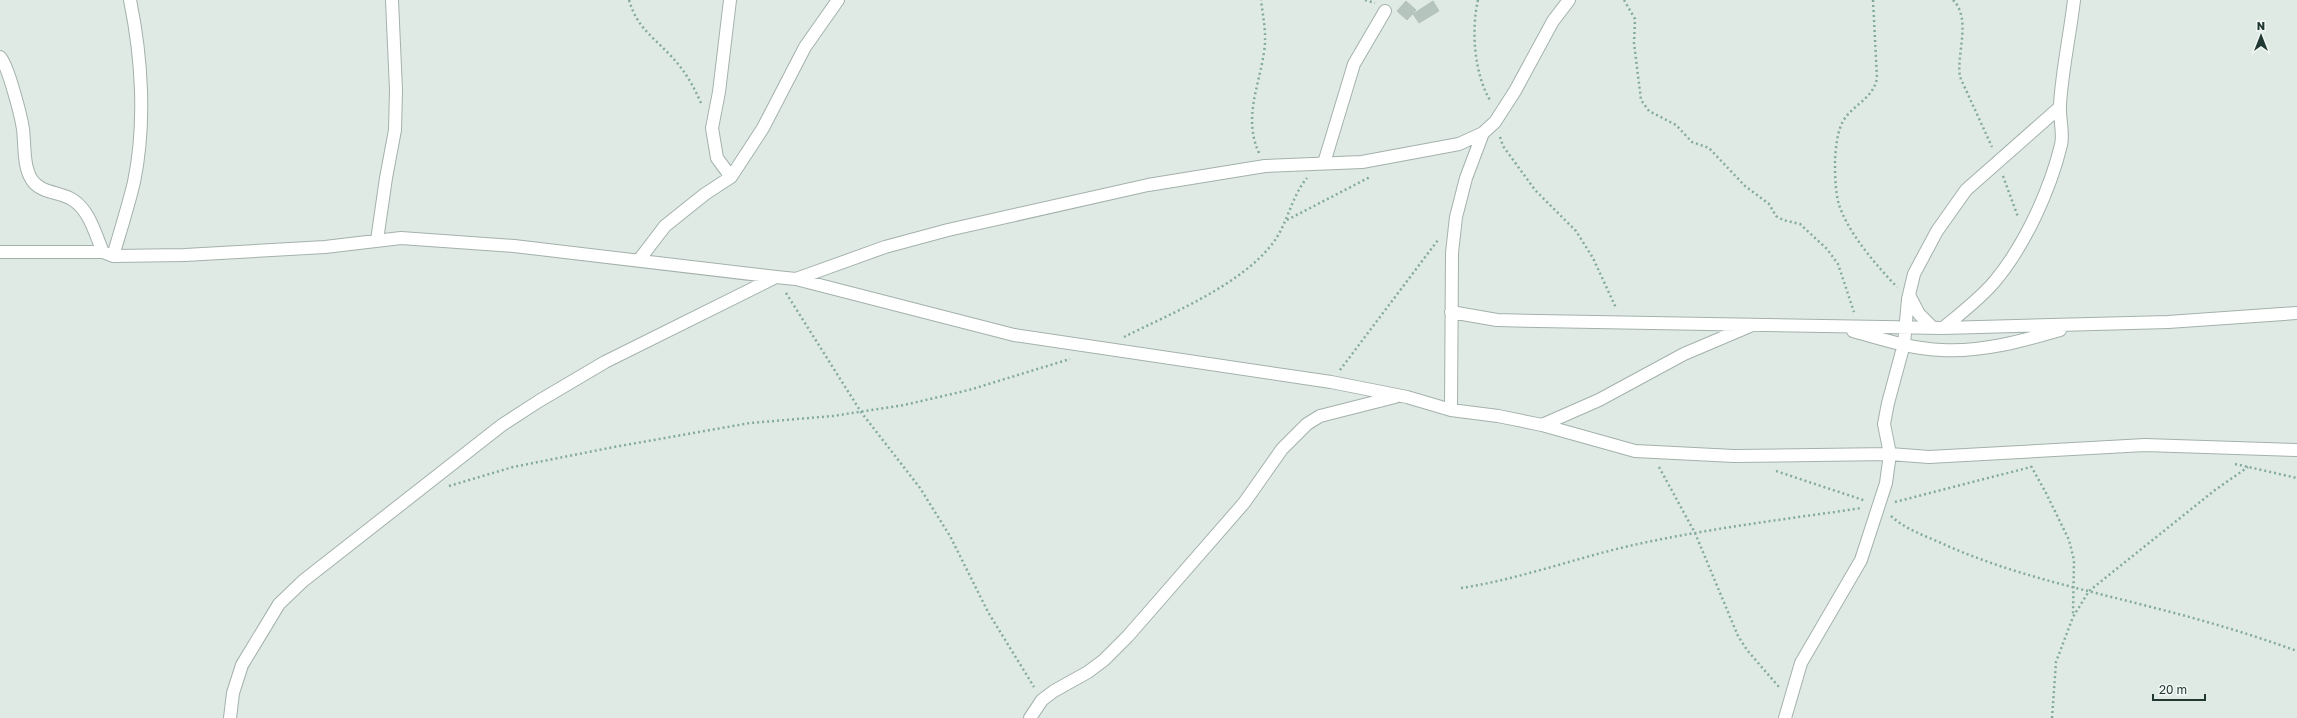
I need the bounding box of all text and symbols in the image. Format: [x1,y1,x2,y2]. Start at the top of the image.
north arrow [2241,16,2281,56]
text: N [2257,19,2265,32]
scale bar [2153,676,2205,702]
text: 20 m [2159,682,2187,697]

